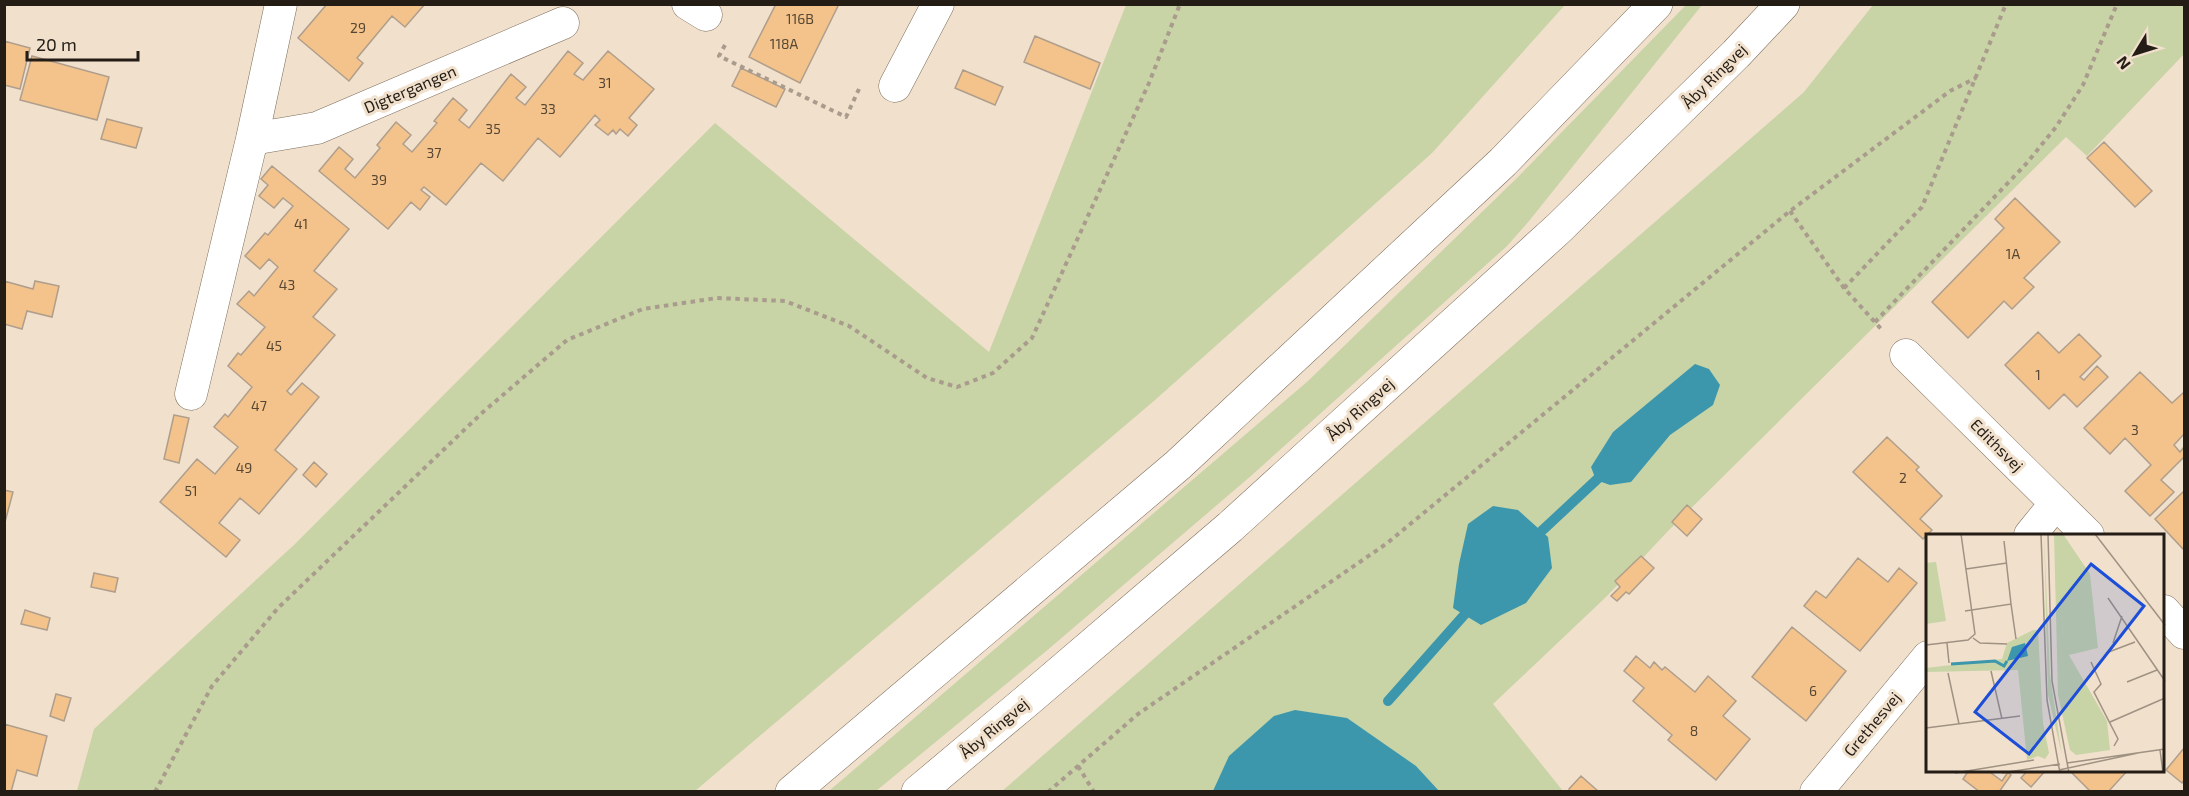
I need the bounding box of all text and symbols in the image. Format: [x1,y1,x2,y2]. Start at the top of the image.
house number: 116B [786,10,814,27]
house number: 29 [350,19,366,36]
scale bar [27,24,138,62]
north arrow [2105,24,2165,84]
text: 20 m [36,33,77,55]
house number: 118A [770,35,798,52]
street label: Åby Ringvej [1677,39,1751,113]
text: N [2112,53,2134,74]
street label: Digtergangen [361,61,459,116]
house number: 31 [598,74,612,91]
house number: 33 [540,100,556,117]
house number: 35 [485,120,501,137]
house number: 37 [427,144,441,161]
house number: 39 [371,171,387,188]
house number: 41 [294,215,308,232]
house number: 1A [2006,245,2020,262]
house number: 43 [279,276,295,293]
house number: 45 [266,337,282,354]
house number: 1 [2035,366,2041,383]
street label: Åby Ringvej [1322,374,1398,444]
house number: 47 [251,397,267,414]
street label: Edithsvej [1966,414,2028,476]
house number: 3 [2131,421,2139,438]
house number: 49 [236,459,252,476]
house number: 2 [1899,469,1907,486]
house number: 51 [184,482,198,499]
inset map [1926,534,2165,772]
house number: 6 [1809,682,1817,699]
street label: Grethesvej [1839,688,1905,760]
street label: Åby Ringvej [955,693,1033,763]
house number: 8 [1690,722,1698,739]

